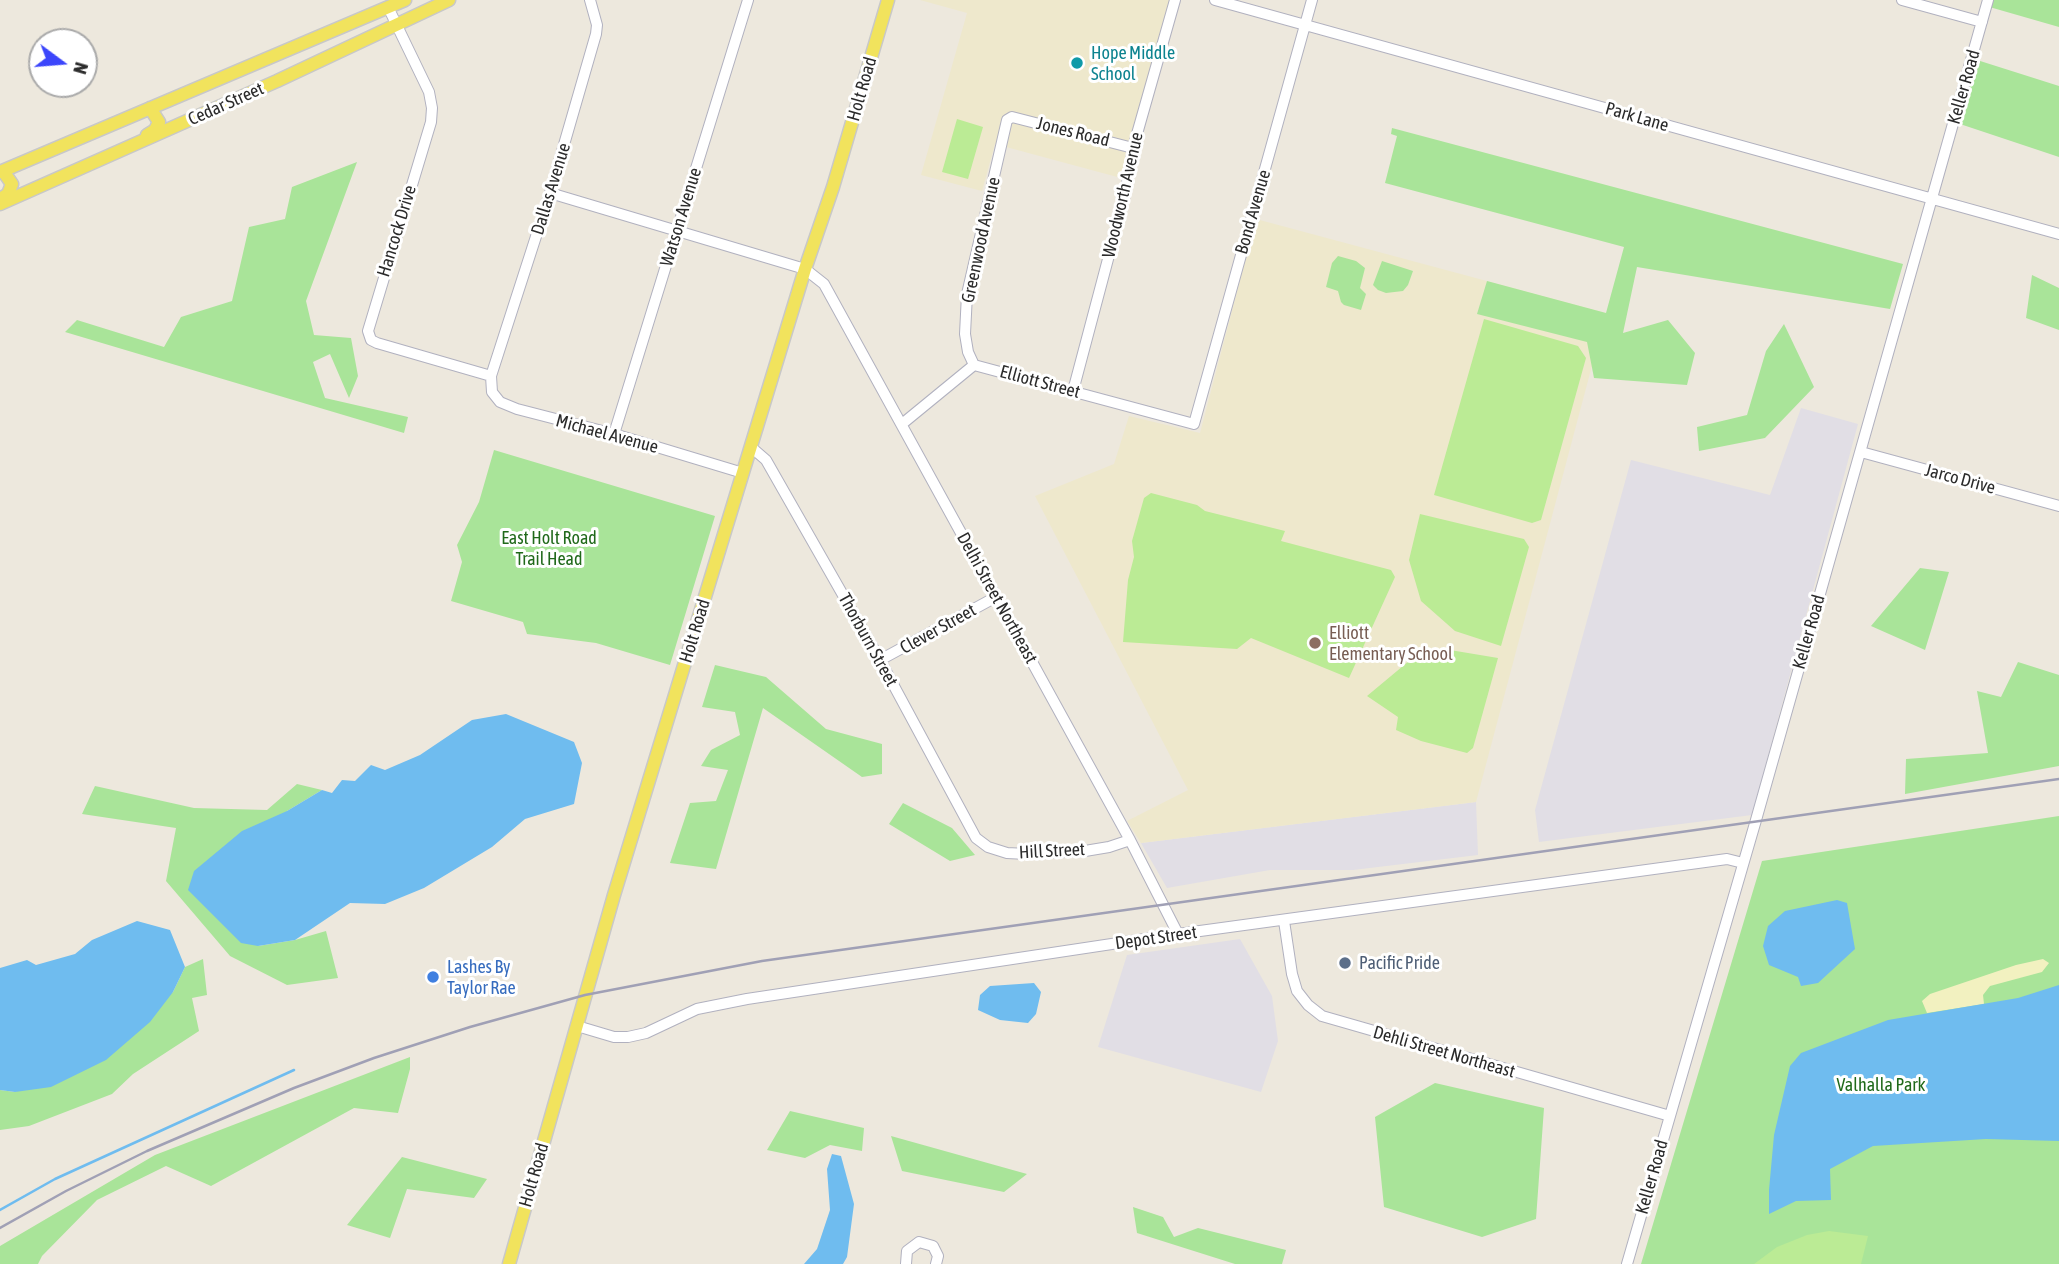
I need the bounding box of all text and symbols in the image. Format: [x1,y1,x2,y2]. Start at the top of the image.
north arrow [28,28,98,98]
place label: Hope Middle School [1091,42,1175,84]
street label: Keller Road [1943,47,1985,127]
street label: Holt Road [843,54,881,124]
marker: Hope Middle School [1069,55,1085,71]
text: N [69,60,93,77]
street label: Cedar Street [185,78,267,130]
street label: Park Lane [1603,98,1671,136]
street label: Jones Road [1034,113,1112,151]
street label: Woodworth Avenue [1098,130,1148,260]
street label: Dallas Avenue [527,140,575,238]
street label: Watson Avenue [656,165,706,269]
street label: Bond Avenue [1231,167,1275,257]
street label: Greenwood Avenue [957,175,1005,305]
street label: Hancock Drive [373,183,421,279]
street label: Elliott Street [998,361,1082,403]
street label: Michael Avenue [553,410,661,458]
street label: Jarco Drive [1922,459,1998,499]
park label: East Holt Road Trail Head [501,527,597,570]
street label: Delhi Street Northeast [952,529,1042,667]
street label: Thorburn Street [834,590,902,690]
street label: Keller Road [1788,592,1830,672]
street label: Holt Road [675,596,715,666]
street label: Clever Street [896,599,980,659]
place label: Elliott Elementary School [1329,622,1453,664]
marker: Elliott Elementary School [1307,635,1323,651]
street label: Hill Street [1018,838,1086,864]
street label: Depot Street [1114,922,1198,954]
place label: Pacific Pride [1359,952,1440,974]
marker: Pacific Pride [1337,955,1353,971]
place label: Lashes By Taylor Rae [447,956,516,998]
marker: Lashes By Taylor Rae [425,969,441,985]
street label: Dehli Street Northeast [1371,1021,1517,1083]
park label: Valhalla Park [1837,1074,1925,1096]
street label: Keller Road [1631,1137,1673,1217]
street label: Holt Road [515,1140,553,1210]

